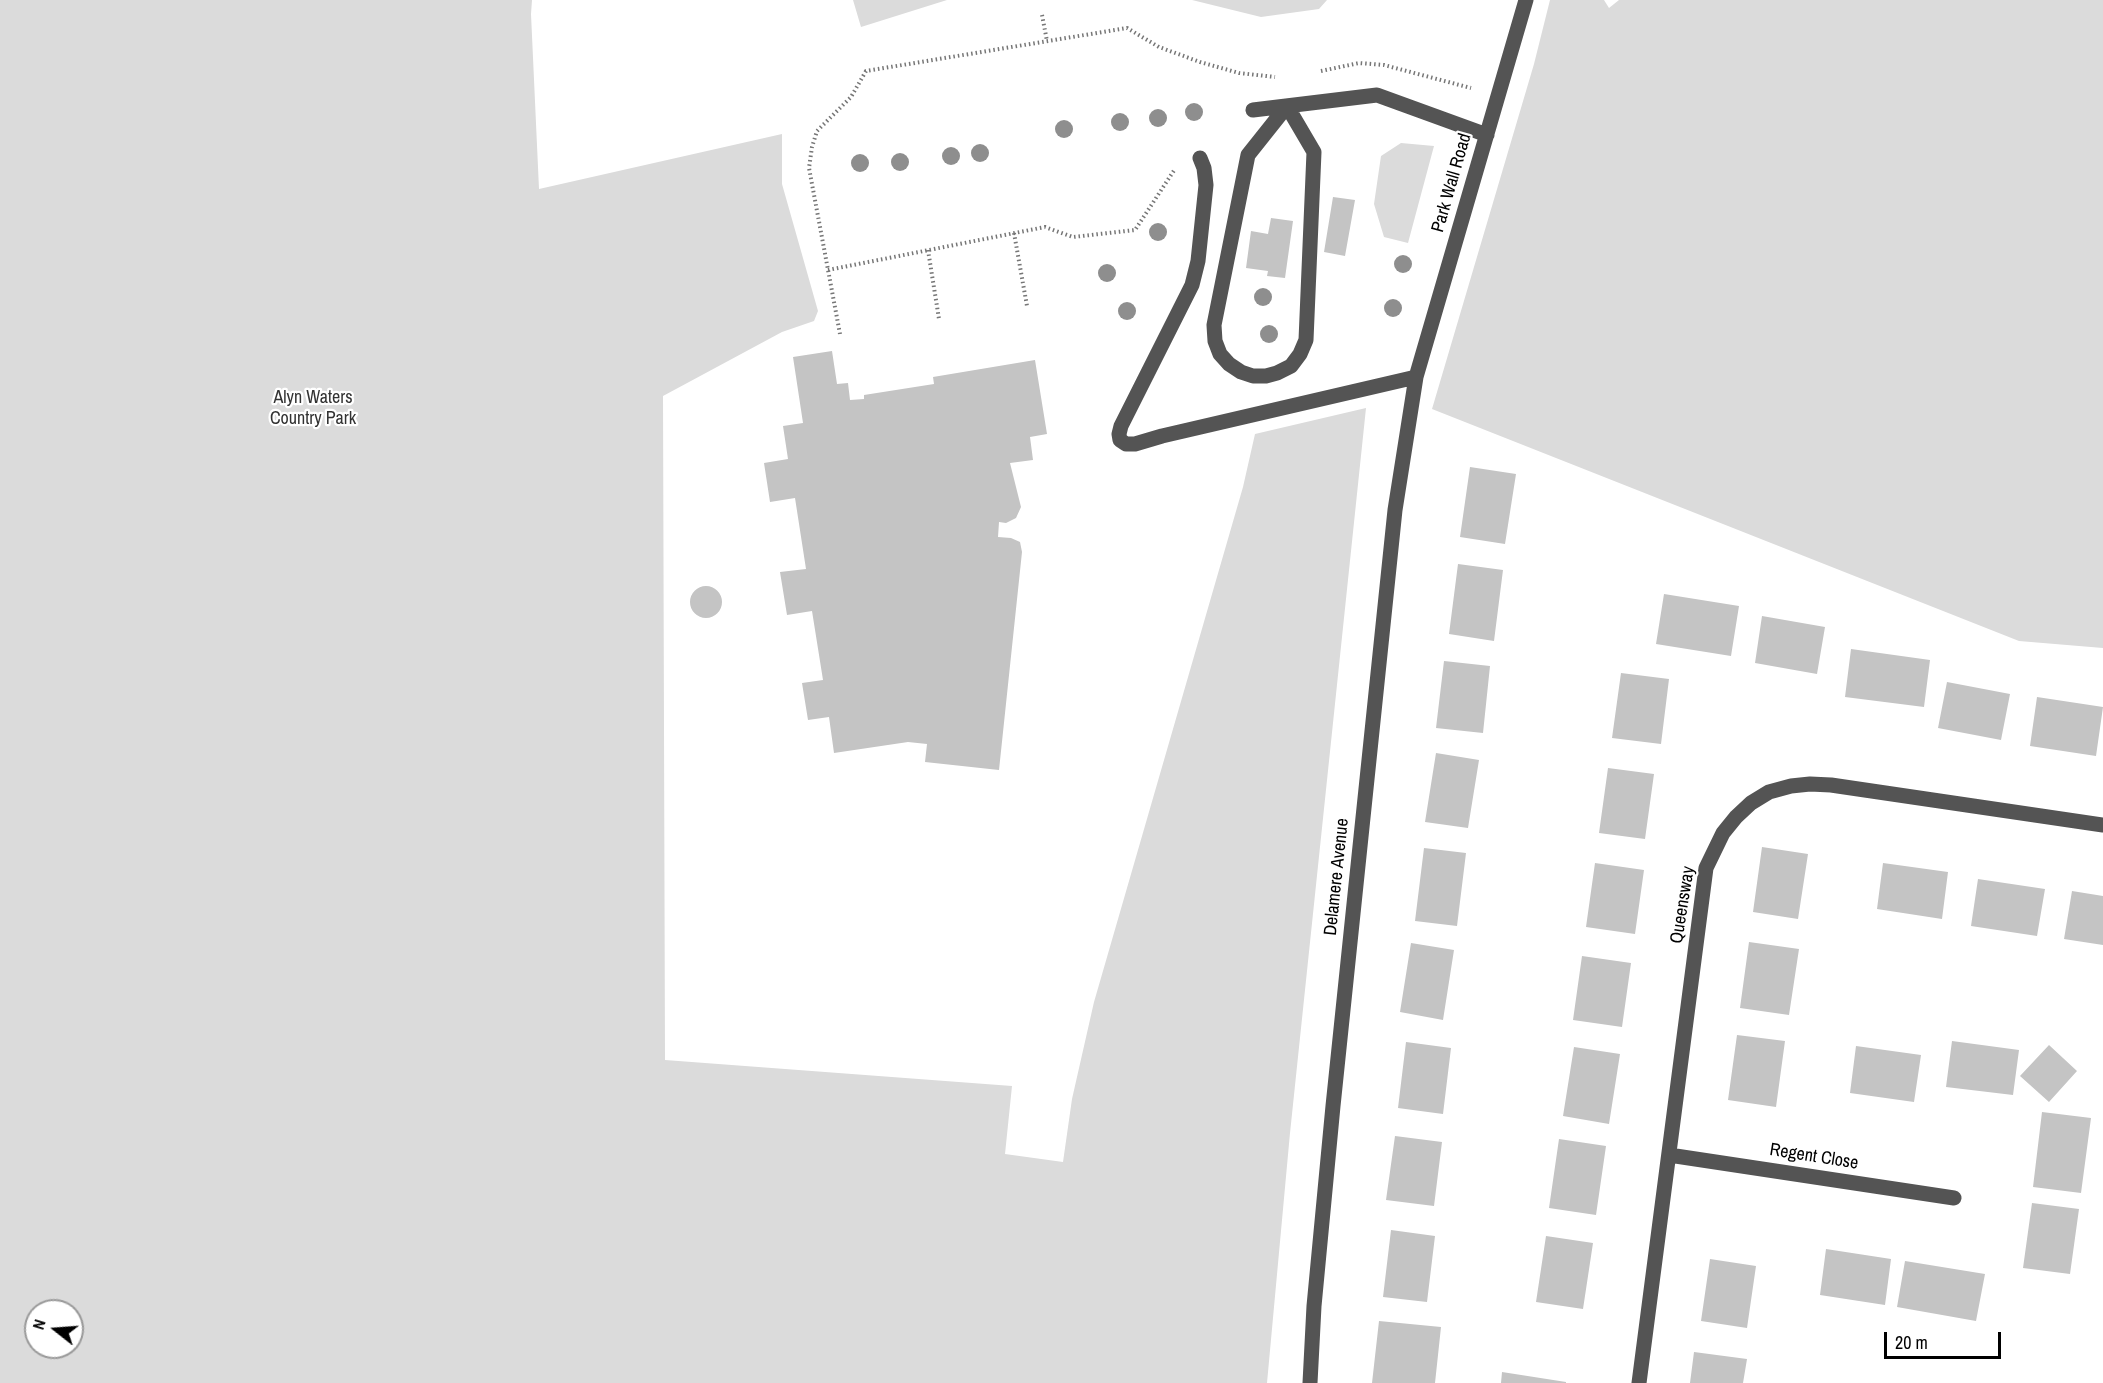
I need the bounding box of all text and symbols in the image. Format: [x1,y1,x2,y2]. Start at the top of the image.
street label: Park Wall Road [1428,131,1476,235]
park label: Alyn Waters Country Park [270,387,356,430]
street label: Delamere Avenue [1320,817,1354,937]
street label: Queensway [1666,865,1700,945]
street label: Regent Close [1768,1139,1860,1175]
north arrow [24,1299,84,1359]
text: N [27,1317,51,1332]
scale bar [1887,1320,2004,1358]
text: 20 m [1895,1330,1928,1355]

